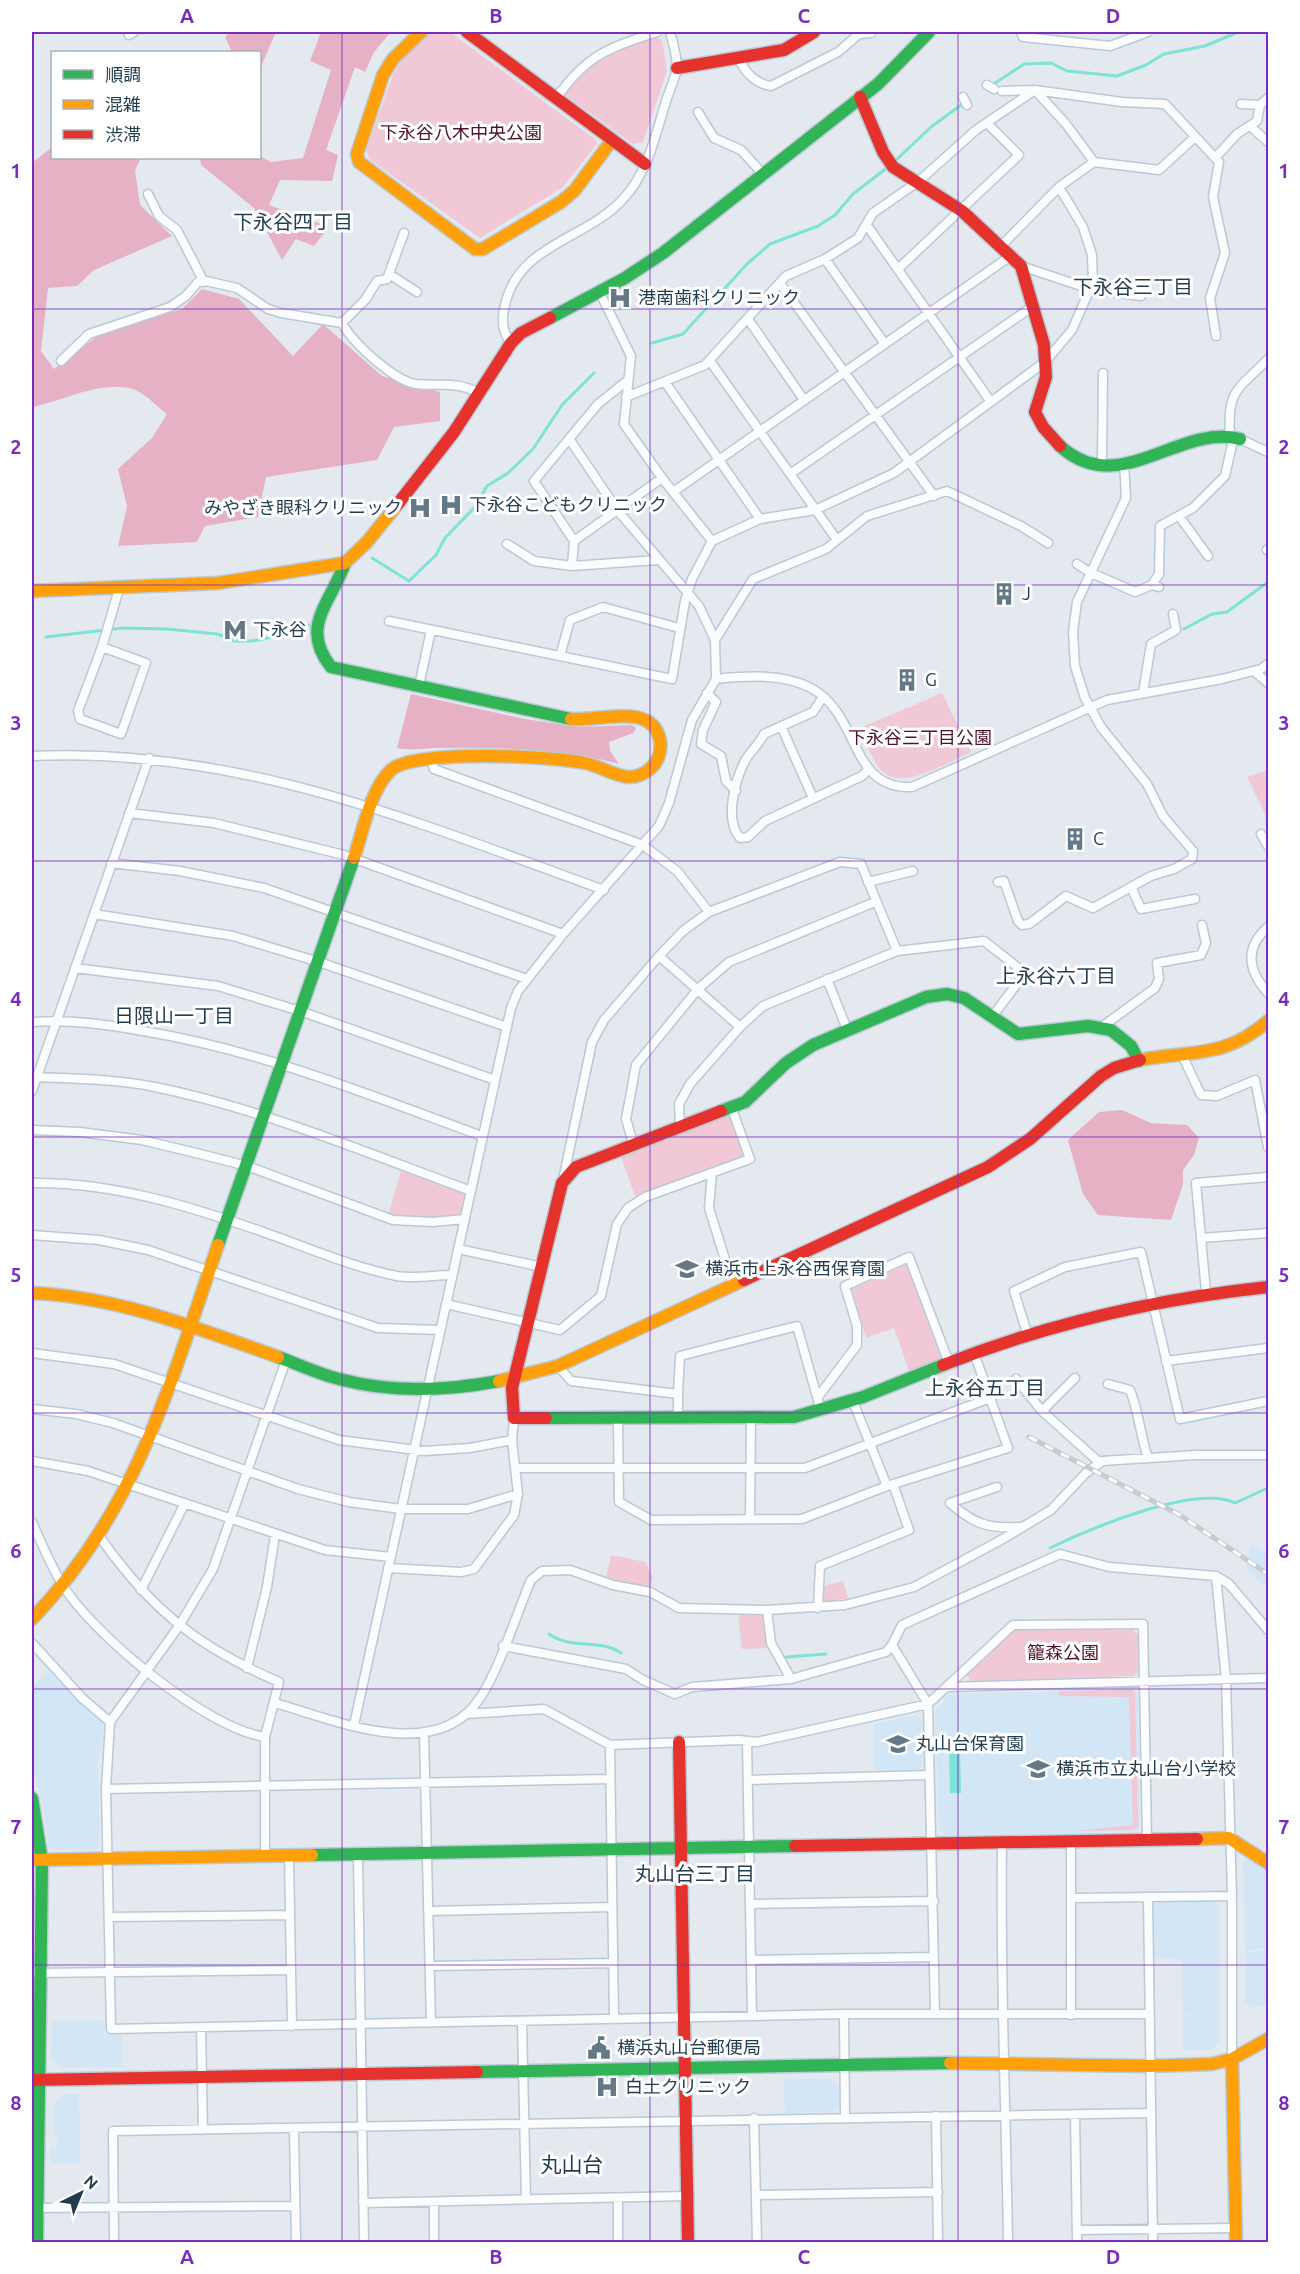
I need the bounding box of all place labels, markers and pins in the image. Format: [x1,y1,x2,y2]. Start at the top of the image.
hospital icon: 港南歯科クリニック [607,285,633,311]
place label: 港南歯科クリニック [638,287,800,307]
hospital icon: 下永谷こどもクリニック [438,492,464,518]
place label: 下永谷こどもクリニック [469,494,667,514]
hospital icon: みやざき眼科クリニック [407,495,433,521]
place label: みやざき眼科クリニック [204,497,402,517]
building icon: J [991,581,1017,607]
place label: J [1022,583,1031,603]
metro station icon: 下永谷 [222,617,248,643]
place label: 下永谷 [253,619,307,639]
building icon: G [894,667,920,693]
place label: G [925,669,937,689]
building icon: C [1062,826,1088,852]
place label: C [1093,828,1104,848]
school or university icon: 横浜市上永谷西保育園 [674,1256,700,1282]
place label: 横浜市上永谷西保育園 [705,1258,885,1278]
school or university icon: 丸山台保育園 [885,1731,911,1757]
place label: 丸山台保育園 [916,1733,1024,1753]
school or university icon: 横浜市立丸山台小学校 [1025,1756,1051,1782]
place label: 横浜市立丸山台小学校 [1056,1758,1236,1778]
public building icon: 横浜丸山台郵便局 [586,2035,612,2061]
place label: 横浜丸山台郵便局 [617,2037,761,2057]
hospital icon: 白土クリニック [594,2074,620,2100]
place label: 白土クリニック [625,2076,751,2096]

